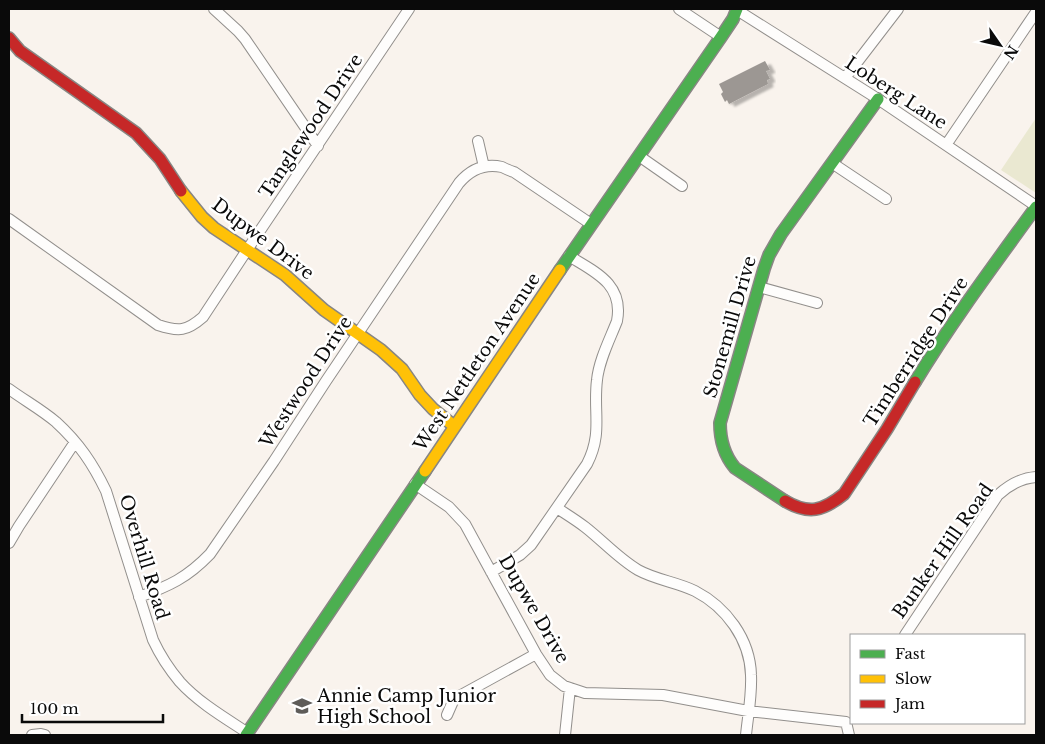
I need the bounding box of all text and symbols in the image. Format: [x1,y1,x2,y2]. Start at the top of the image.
north arrow [975,20,1025,70]
text: N [1000,42,1022,63]
street label: Tanglewood Drive [255,50,367,202]
street label: Loberg Lane [841,52,951,134]
street label: Dupwe Drive [208,194,318,284]
street label: Stonemill Drive [699,254,761,400]
street label: West Nettleton Avenue [409,269,545,456]
street label: Timberridge Drive [859,273,973,431]
street label: Westwood Drive [255,312,357,453]
street label: Bunker Hill Road [888,479,998,623]
street label: Overhill Road [115,492,173,622]
street label: Dupwe Drive [494,551,574,667]
legend [850,634,1025,724]
text: Fast [895,644,926,663]
text: Slow [895,669,932,688]
place label: Annie Camp Junior High School [316,685,497,728]
scale bar [22,692,164,724]
text: Jam [893,694,925,713]
school or university icon: Annie Camp Junior High School [291,695,313,717]
text: 100 m [30,699,79,718]

